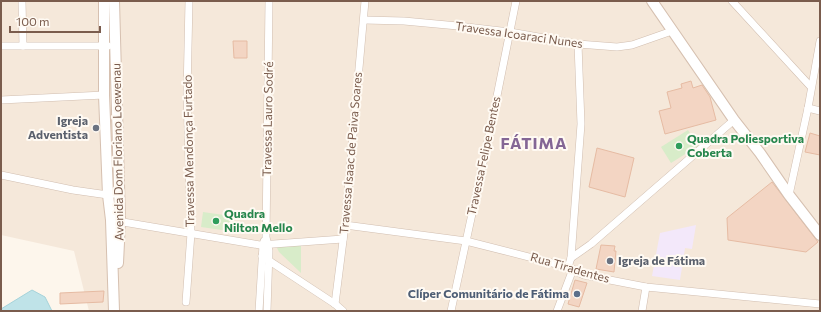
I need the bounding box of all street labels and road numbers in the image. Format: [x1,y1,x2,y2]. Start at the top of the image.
street label: Travessa Icoaraci Nunes [454,18,584,50]
street label: Travessa Lauro Sodré [259,61,275,177]
street label: Avenida Dom Floriano Loewenau [108,63,126,241]
street label: Travessa Isaac de Paiva Soares [336,71,364,235]
street label: Travessa Mendonça Furtado [180,74,196,228]
street label: Travessa Felipe Bentes [464,95,503,217]
street label: Rua Tiradentes [529,249,611,285]

